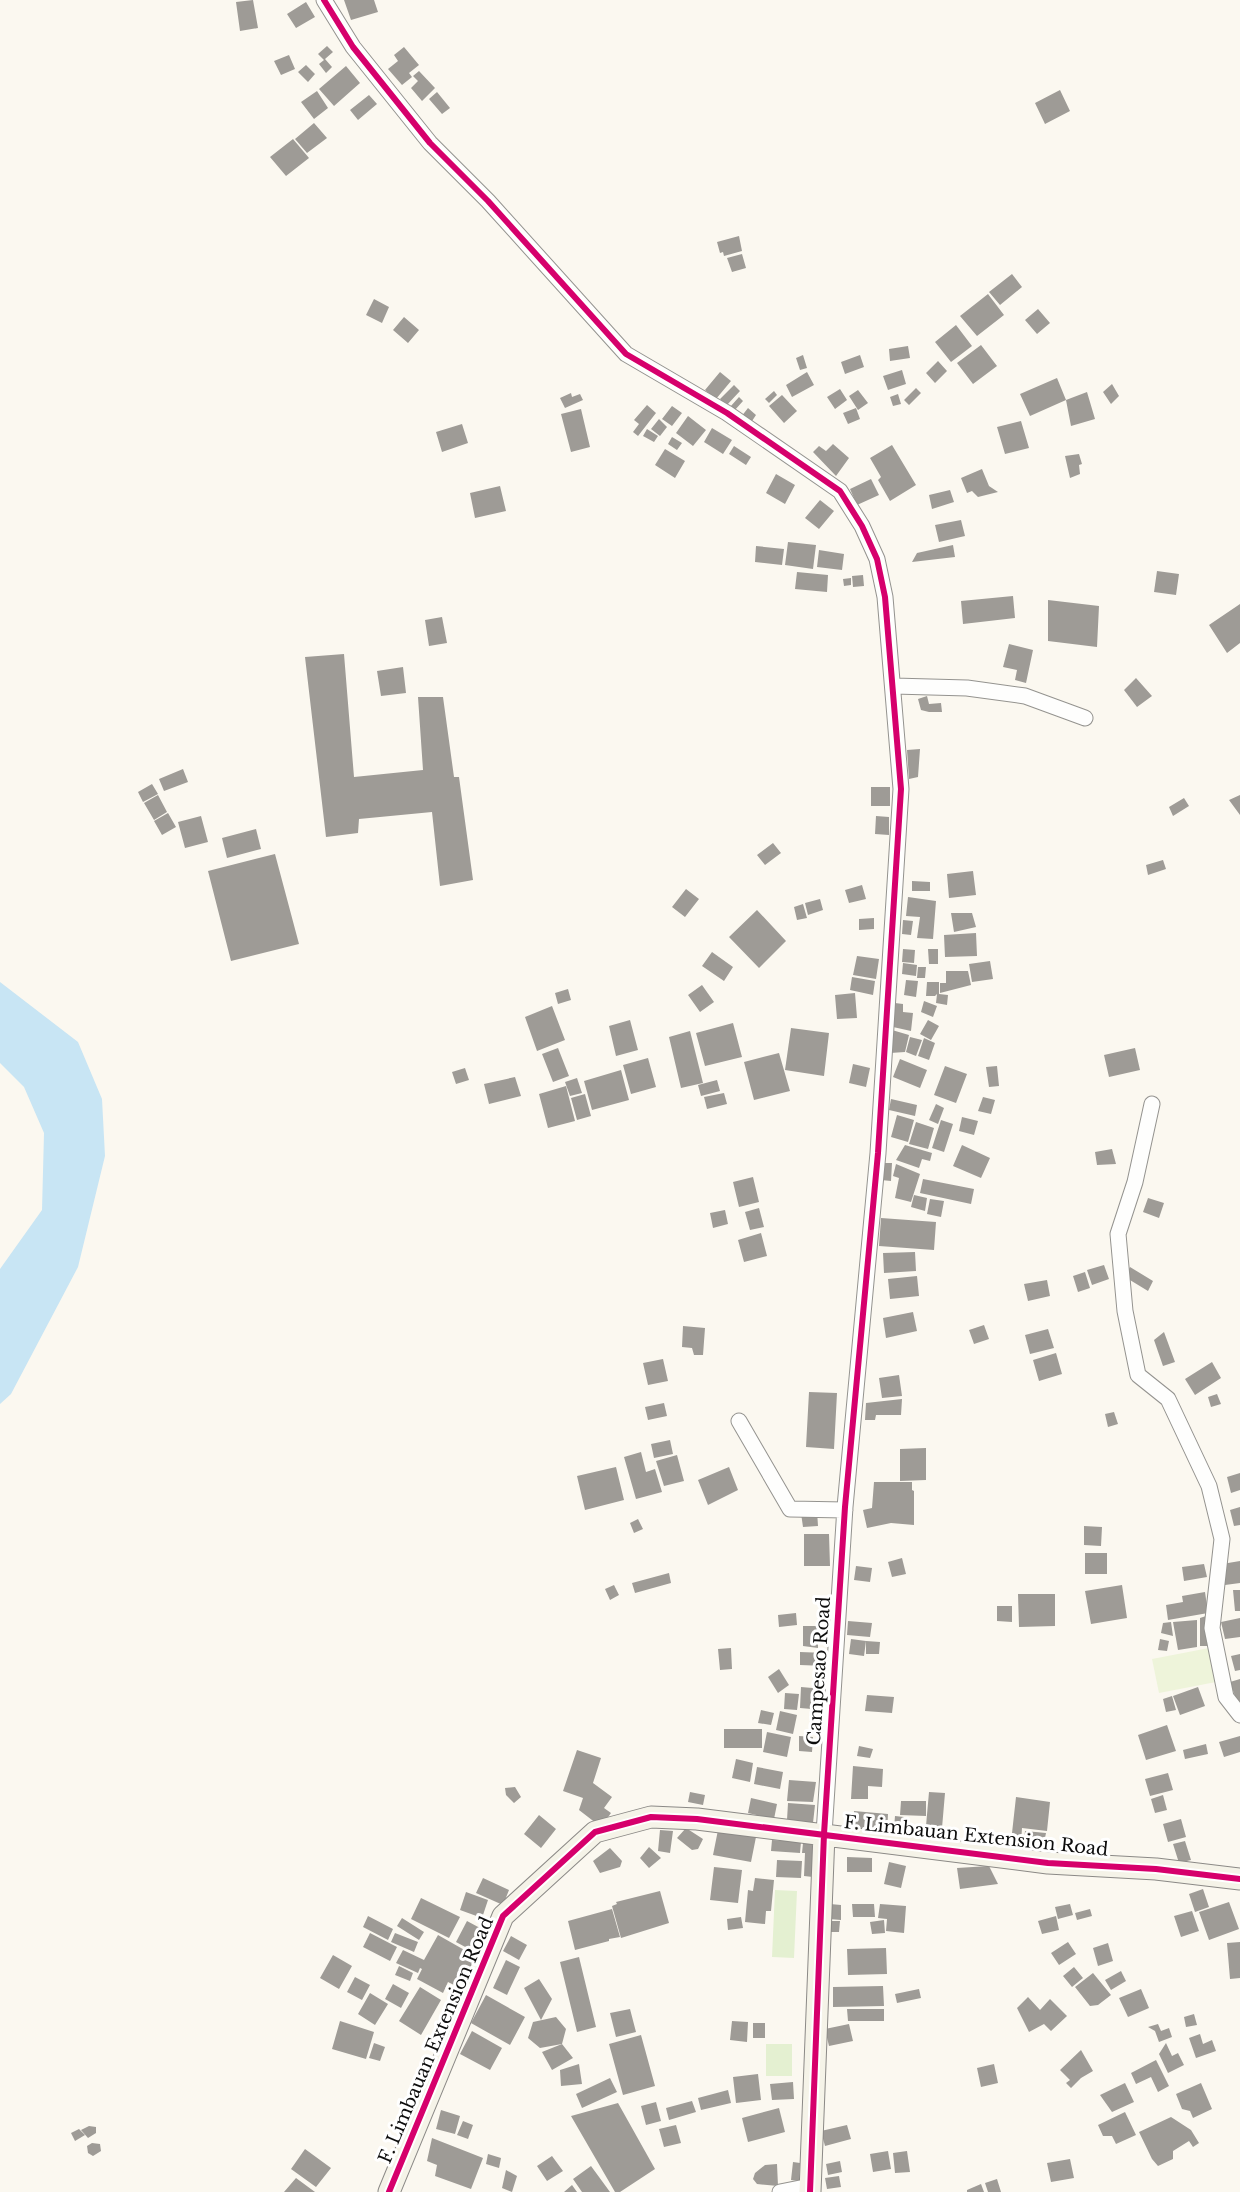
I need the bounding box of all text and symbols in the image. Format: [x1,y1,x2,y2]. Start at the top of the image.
street label: Campesao Road [803,1596,835,1746]
street label: F. Limbauan Extension Road [843,1811,1109,1861]
street label: F. Limbauan Extension Road [374,1913,498,2167]

